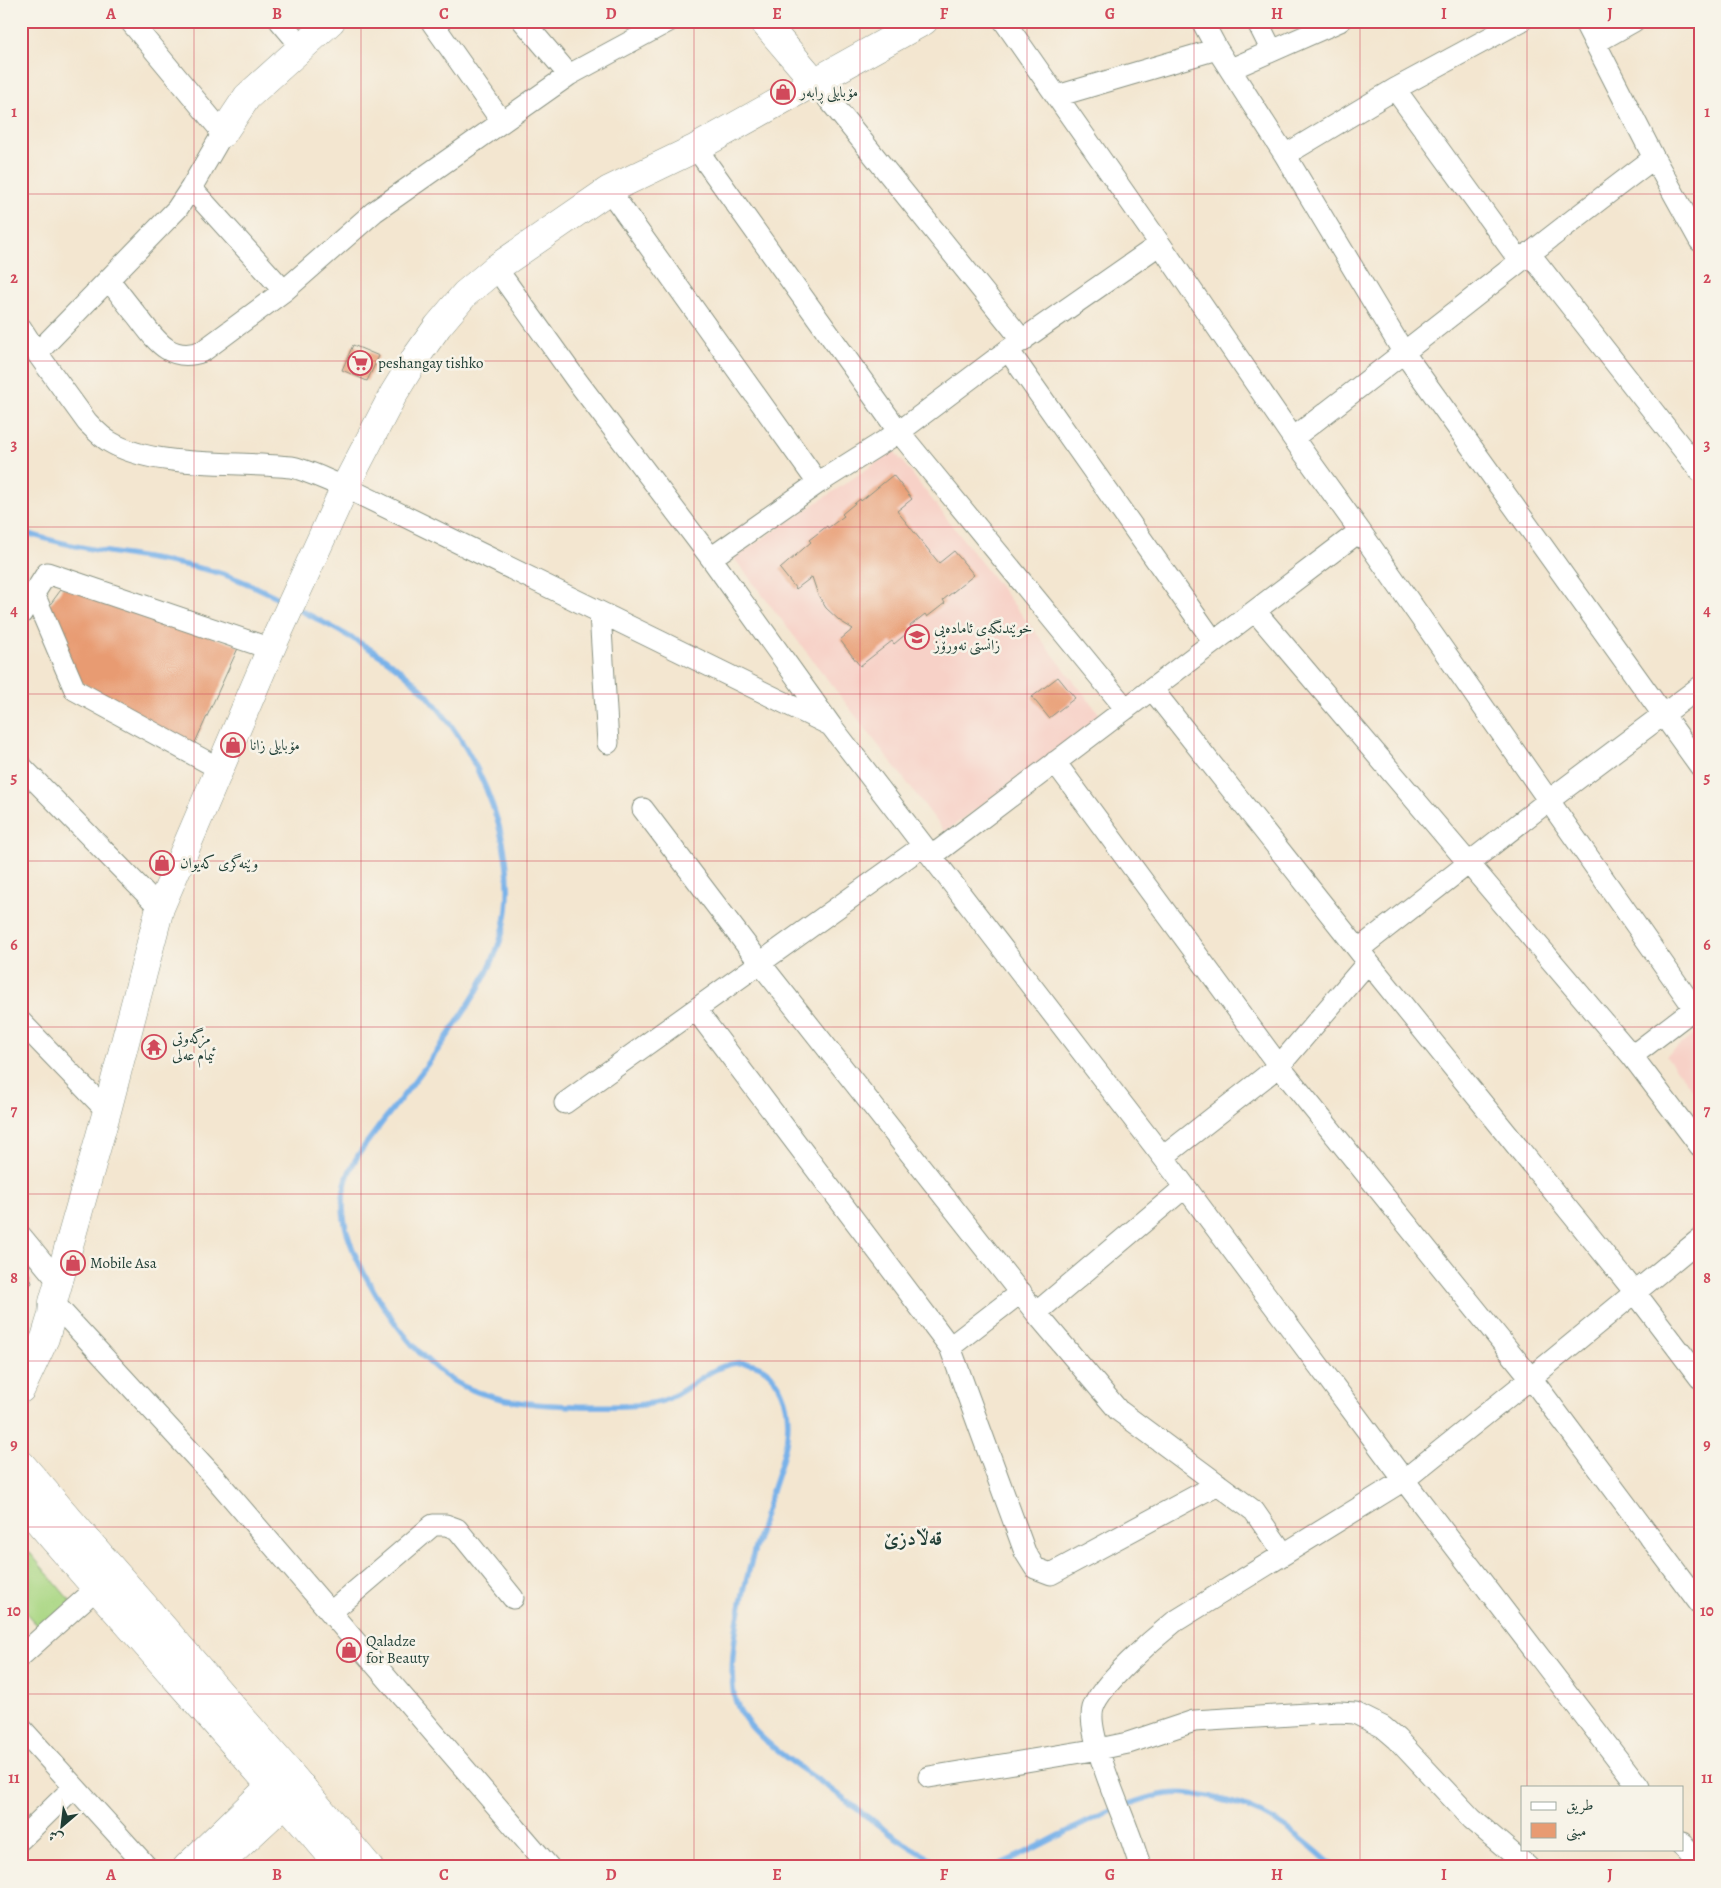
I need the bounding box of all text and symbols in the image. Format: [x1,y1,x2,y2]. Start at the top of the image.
text: A [105,3,117,25]
text: B [272,3,282,25]
text: C [439,3,449,25]
text: D [605,3,617,25]
text: E [772,3,782,25]
text: F [940,3,949,25]
text: G [1105,3,1115,25]
text: H [1271,3,1283,25]
text: I [1441,3,1447,25]
text: J [1607,3,1613,25]
shop icon: مۆبایلی ڕابەر [770,79,796,105]
place label: مۆبایلی ڕابەر [798,82,858,104]
text: 1 [11,101,17,123]
text: 1 [1704,101,1710,123]
text: 2 [10,267,18,289]
text: 2 [1703,267,1711,289]
supermarket icon: peshangay tishko [347,350,373,376]
place label: peshangay tishko [378,353,483,373]
text: 3 [11,434,18,456]
text: 3 [1704,434,1711,456]
text: 4 [10,600,18,622]
text: 4 [1703,600,1711,622]
place label: خوێندنگەی ئامادەیی زانستی نەورۆز [932,618,1032,656]
school or university icon: خوێندنگەی ئامادەیی زانستی نەورۆز [904,624,930,650]
shop icon: مۆبایلی زانا [220,732,246,758]
place label: مۆبایلی زانا [250,735,300,756]
text: 5 [11,767,18,789]
text: 5 [1704,767,1711,789]
shop icon: وێنەگری کەیوان [149,850,175,876]
place label: وێنەگری کەیوان [180,853,258,873]
text: 6 [10,934,18,956]
text: 6 [1703,934,1711,956]
place label: مزگەوتی ئیمام عەلی [172,1027,217,1068]
temple icon: مزگەوتی ئیمام عەلی [141,1034,167,1060]
text: 7 [11,1100,18,1122]
text: 7 [1704,1100,1711,1122]
shop icon: Mobile Asa [60,1250,86,1276]
place label: Mobile Asa [90,1253,157,1273]
text: 8 [10,1267,18,1289]
text: 8 [1703,1267,1711,1289]
text: 9 [10,1434,18,1456]
text: 9 [1703,1434,1711,1456]
district label: قەڵادزێ [884,1525,942,1552]
text: 10 [7,1600,21,1622]
text: 10 [1700,1600,1714,1622]
place label: Qaladze for Beauty [366,1631,429,1668]
shop icon: Qaladze for Beauty [336,1637,362,1663]
text: 11 [8,1767,20,1789]
text: 11 [1701,1767,1713,1789]
legend [1521,1786,1684,1850]
text: طريق [1566,1795,1593,1815]
north arrow [38,1800,88,1850]
text: مبنى [1566,1821,1586,1842]
text: ش [45,1825,67,1849]
text: A [105,1864,117,1886]
text: B [272,1864,282,1886]
text: C [439,1864,449,1886]
text: D [605,1864,617,1886]
text: E [772,1864,782,1886]
text: F [940,1864,949,1886]
text: G [1105,1864,1115,1886]
text: H [1271,1864,1283,1886]
text: I [1441,1864,1447,1886]
text: J [1607,1864,1613,1886]

